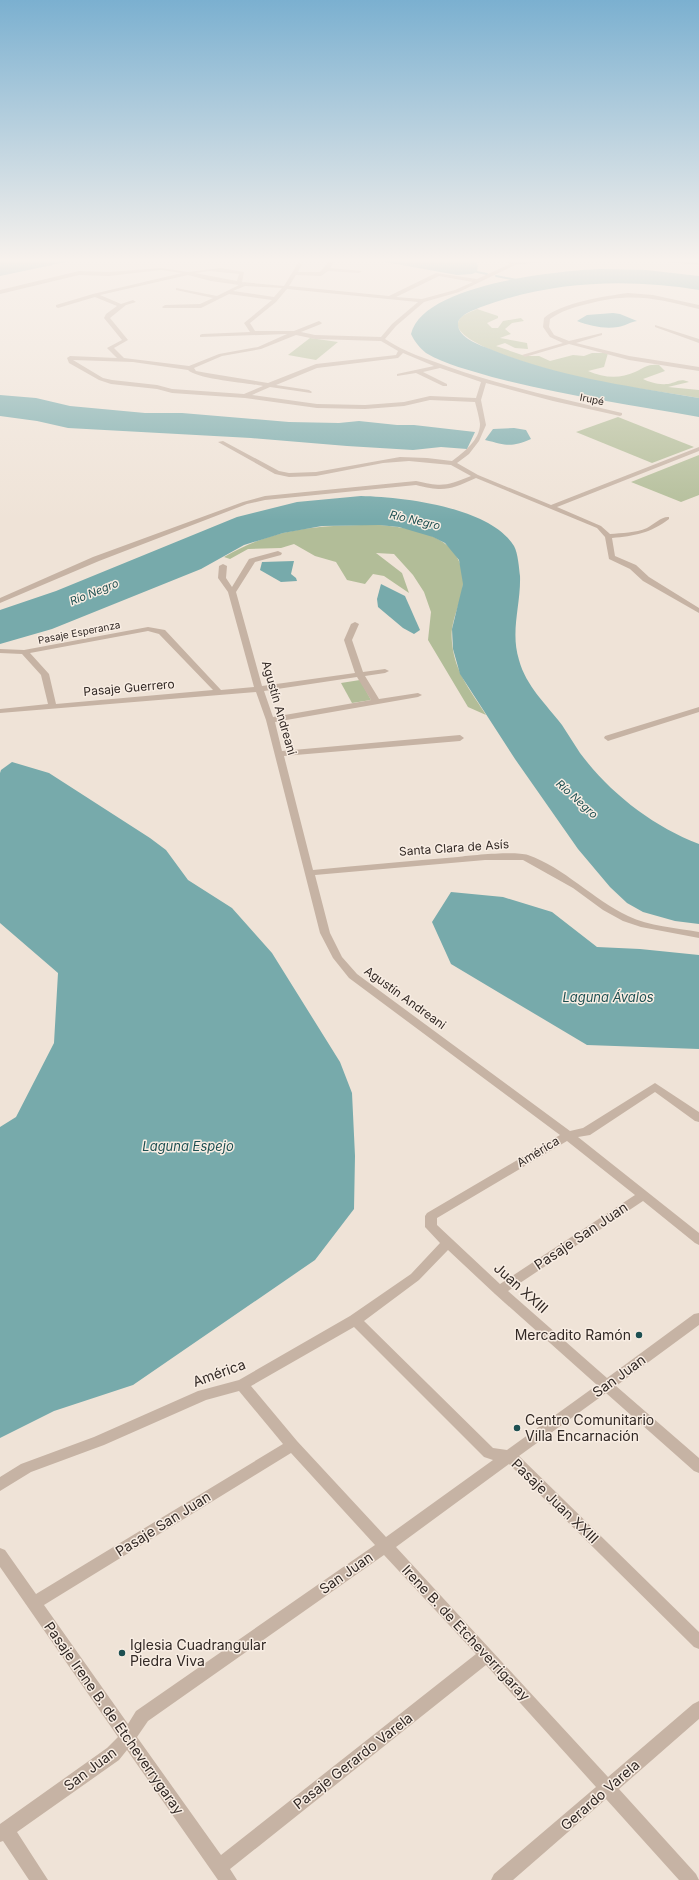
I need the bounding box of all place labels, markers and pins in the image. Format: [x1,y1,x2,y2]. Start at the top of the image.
place label: Mercadito Ramón [515,1326,631,1343]
marker: Mercadito Ramón [634,1330,644,1340]
place label: Centro Comunitario Villa Encarnación [525,1411,654,1444]
marker: Centro Comunitario Villa Encarnación [512,1423,522,1433]
place label: Iglesia Cuadrangular Piedra Viva [130,1636,266,1669]
marker: Iglesia Cuadrangular Piedra Viva [117,1648,127,1658]

